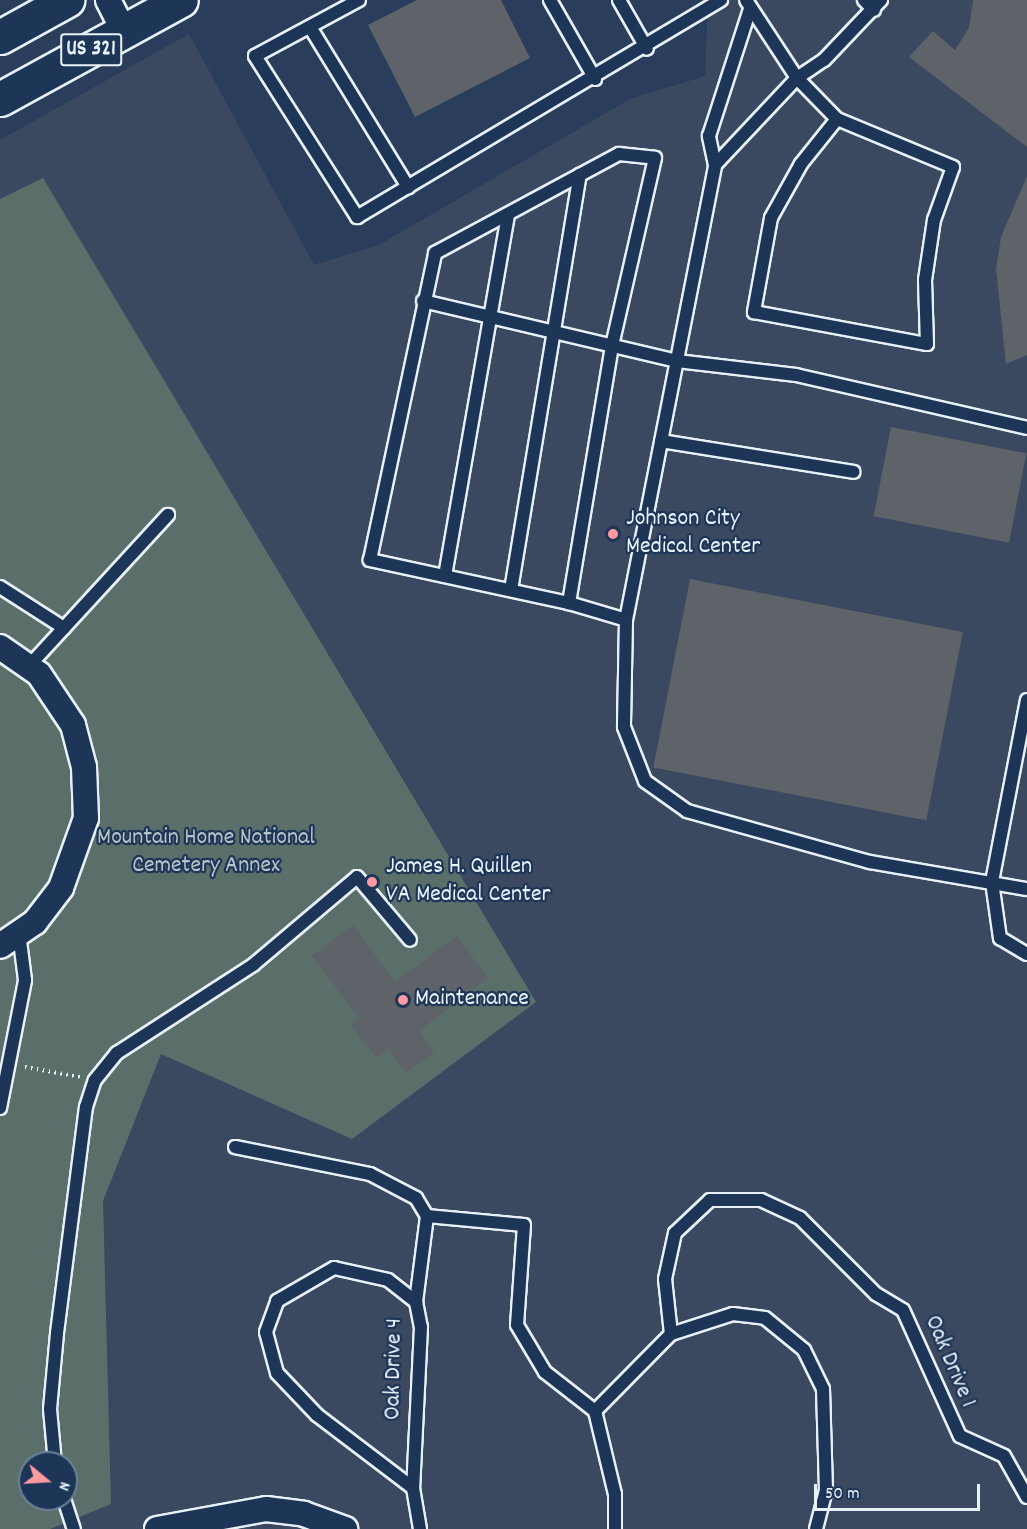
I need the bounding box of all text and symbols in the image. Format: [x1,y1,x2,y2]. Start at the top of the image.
road number: US 321 [60,31,122,69]
place label: Johnson City Medical Center [626,506,760,562]
marker: Johnson City Medical Center [604,525,622,543]
park label: Mountain Home National Cemetery Annex [97,825,315,881]
place label: James H. Quillen VA Medical Center [386,854,550,910]
marker: James H. Quillen VA Medical Center [363,873,381,891]
place label: Maintenance [415,986,529,1014]
marker: Maintenance [396,993,410,1007]
street label: Oak Drive 1 [917,1312,981,1412]
street label: Oak Drive 4 [380,1318,410,1420]
north arrow [18,1451,78,1511]
scale bar [817,1472,984,1510]
text: N [52,1479,76,1493]
text: 50 m [825,1482,860,1507]

